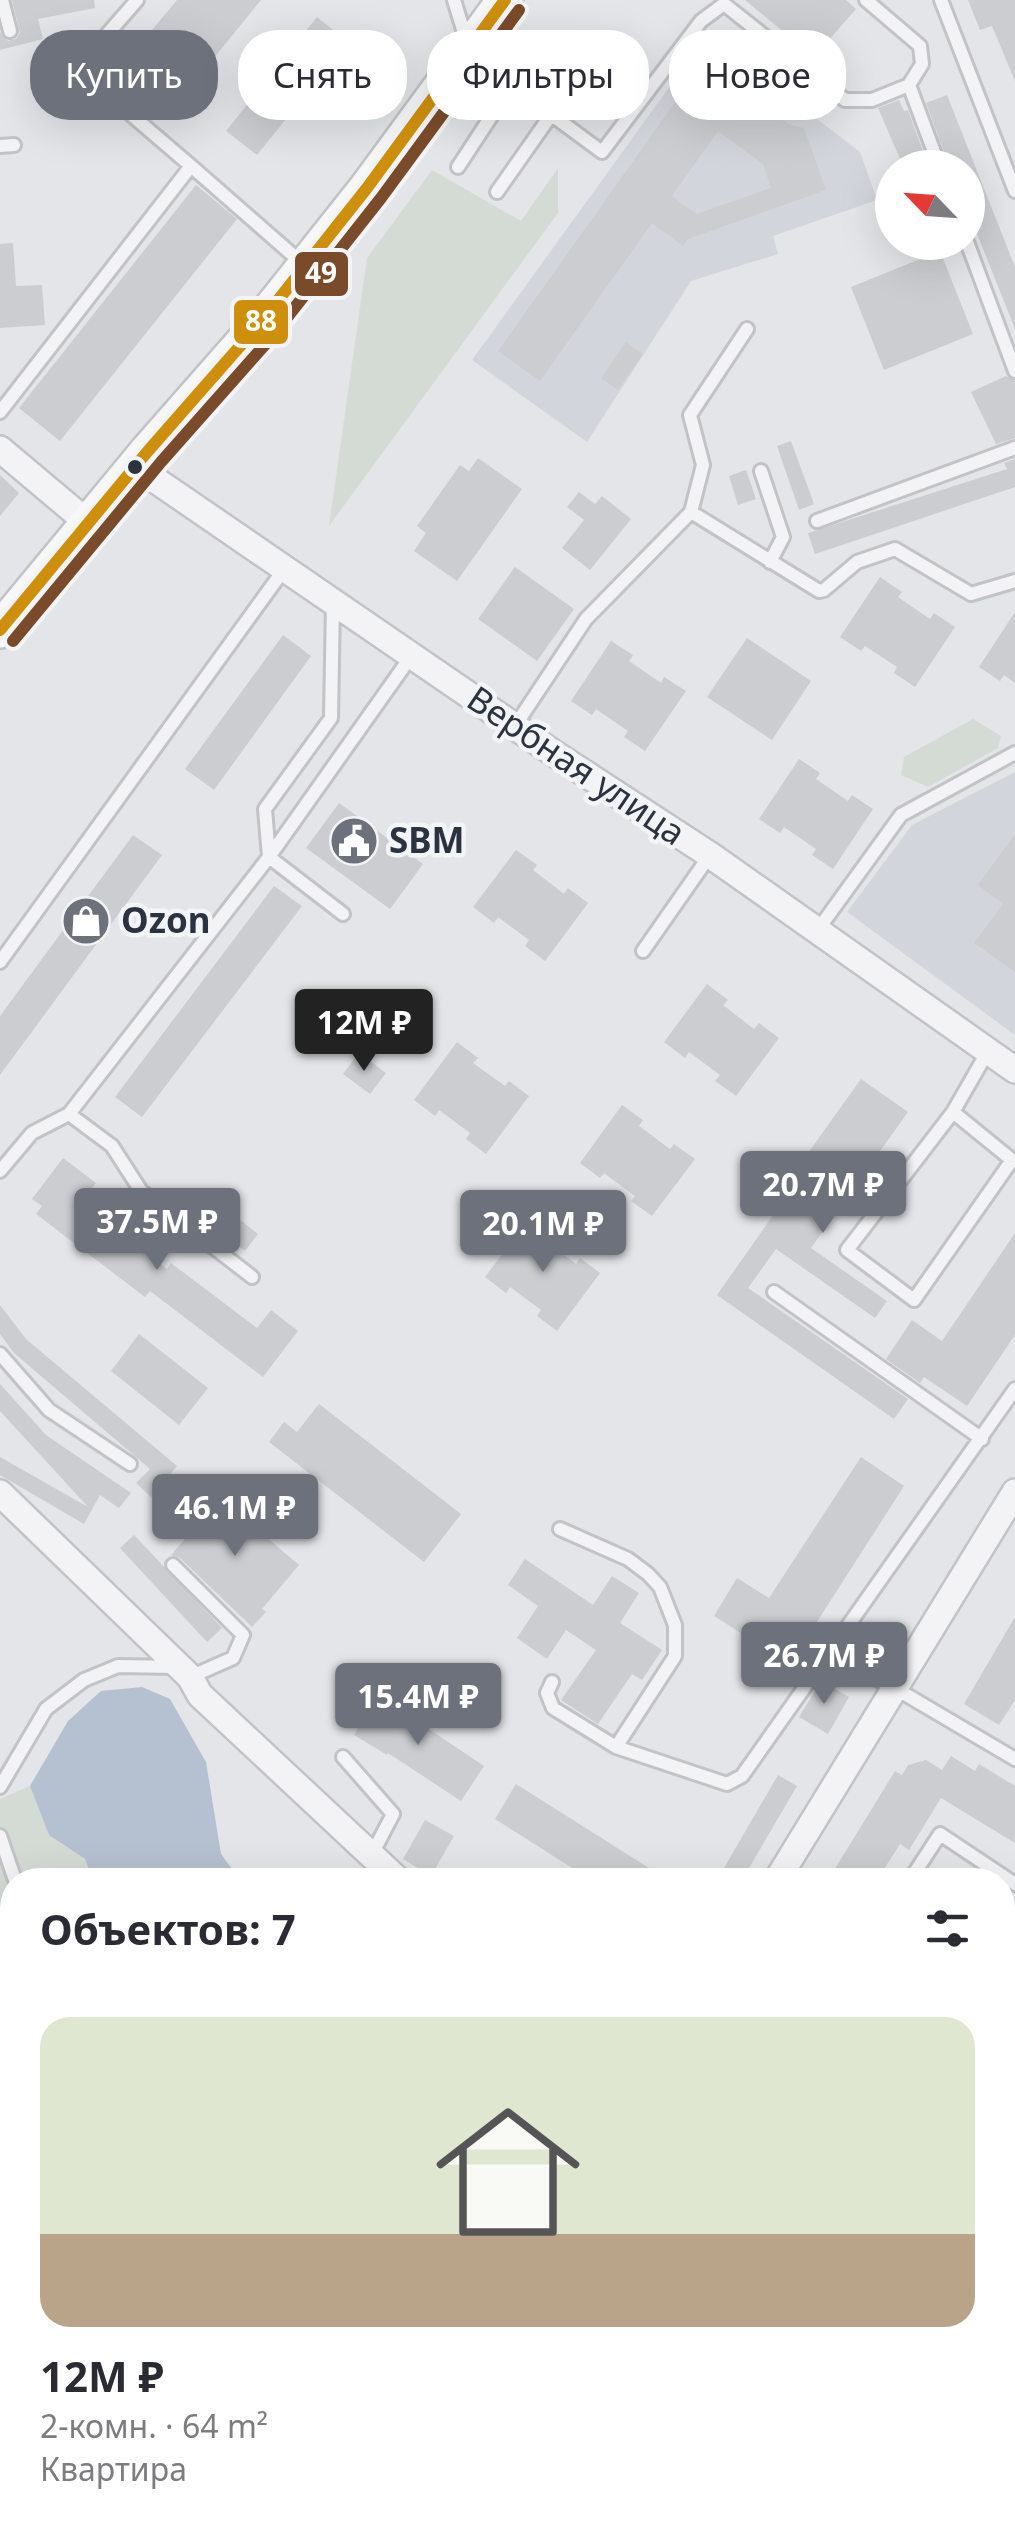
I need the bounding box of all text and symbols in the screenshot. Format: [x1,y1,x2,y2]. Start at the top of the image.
chip: Купить [30,30,218,120]
chip: Снять [238,30,407,120]
chip: Фильтры [427,30,649,120]
chip: Новое [669,30,846,120]
north arrow [875,150,985,260]
map controls [875,150,985,260]
line badge: 49 [293,250,350,298]
text: 49 [305,253,337,291]
line badge: 88 [232,298,290,346]
text: 88 [245,301,277,339]
unlabelled marker [125,457,145,477]
street label: Вербная улица [459,674,695,855]
public building icon: SBM [328,815,380,867]
place label: SBM [389,816,465,863]
shop icon: Ozon [60,895,112,947]
place label: Ozon [121,896,211,943]
pin: 12M ₽ [294,989,434,1074]
text: 12M ₽ [317,1000,411,1043]
pin: 20.7M ₽ [731,1151,915,1236]
text: 20.7M ₽ [762,1162,884,1205]
pin: 37.5M ₽ [65,1188,249,1273]
pin: 20.1M ₽ [451,1190,635,1275]
text: 37.5M ₽ [96,1199,218,1242]
text: 20.1M ₽ [482,1201,604,1244]
pin: 46.1M ₽ [143,1474,327,1559]
text: 46.1M ₽ [174,1485,296,1528]
pin: 26.7M ₽ [732,1622,916,1707]
text: 26.7M ₽ [763,1633,885,1676]
pin: 15.4M ₽ [326,1663,510,1748]
text: 15.4M ₽ [357,1674,479,1717]
text: Объектов: 7 [40,1900,296,1957]
icon: filters [920,1901,975,1956]
icon: home [418,2082,598,2262]
text: 12M ₽ [40,2347,164,2404]
text: 2-комн. · 64 m² [40,2404,268,2447]
text: Квартира [40,2447,187,2490]

